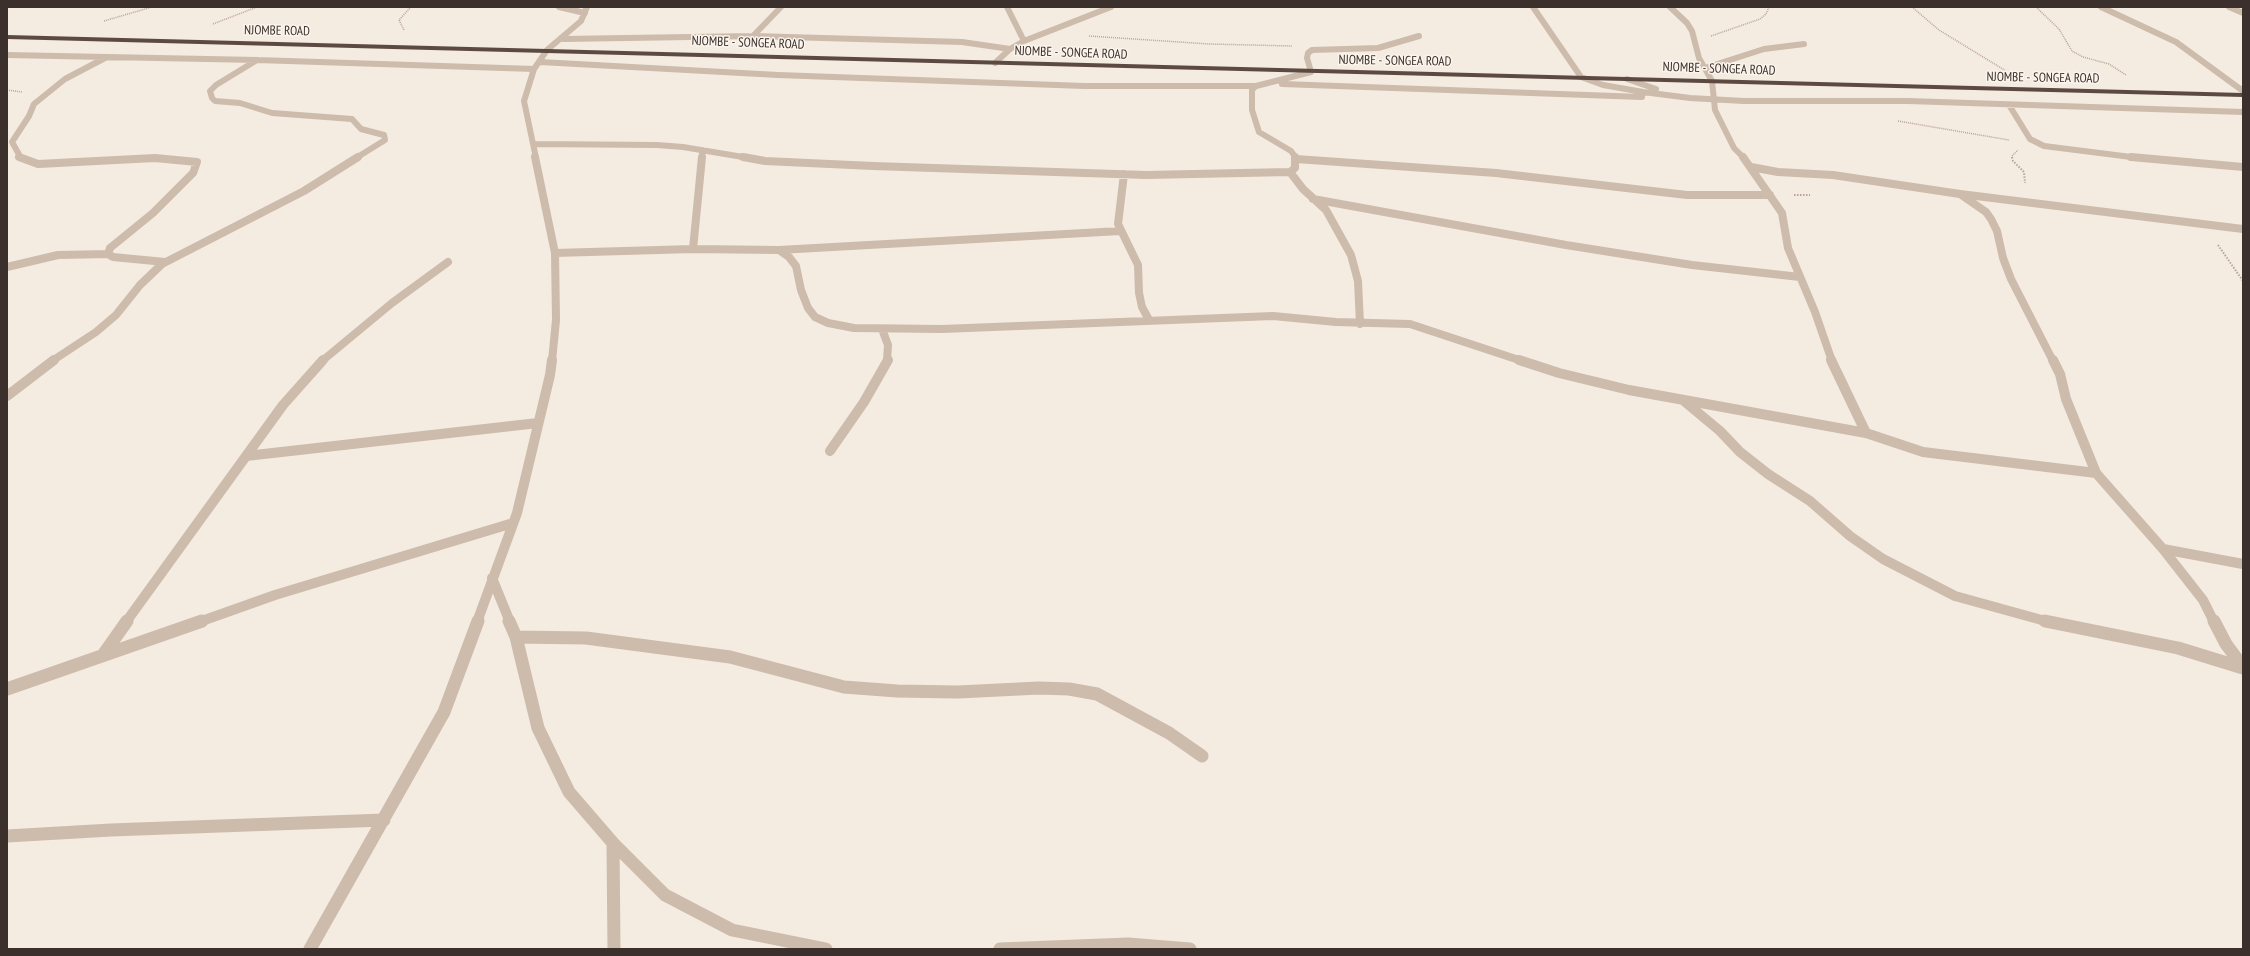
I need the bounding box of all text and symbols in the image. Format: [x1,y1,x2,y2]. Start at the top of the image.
street label: NJOMBE ROAD [244,23,310,39]
street label: NJOMBE - SONGEA ROAD [691,33,805,53]
street label: NJOMBE - SONGEA ROAD [1014,43,1128,63]
street label: NJOMBE - SONGEA ROAD [1338,52,1452,70]
street label: NJOMBE - SONGEA ROAD [1662,59,1776,79]
street label: NJOMBE - SONGEA ROAD [1986,69,2100,87]

